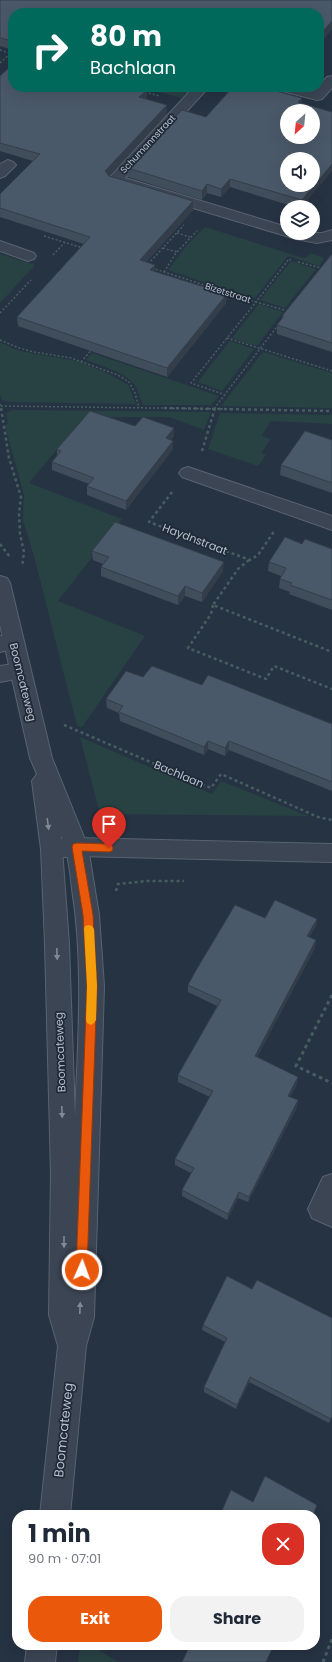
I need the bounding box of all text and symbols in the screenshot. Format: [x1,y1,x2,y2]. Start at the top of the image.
text: 80 m [90,17,162,56]
icon: right [24,24,76,76]
text: Bachlaan [90,55,176,80]
north arrow [280,104,320,144]
map controls [280,104,320,240]
street label: Schumannstraat [118,112,178,176]
button: sound [280,152,320,192]
button: layers [280,200,320,240]
street label: Bizetstraat [204,280,252,306]
street label: Haydnstraat [160,519,230,559]
street label: Boomcateweg [6,641,40,723]
street label: Bachlaan [152,756,206,792]
pin [92,807,126,848]
icon: arrive [98,813,120,835]
one-way arrow [45,818,51,830]
one-way arrow [54,948,60,961]
street label: Boomcateweg [51,1012,69,1092]
one-way arrow [59,1106,66,1118]
one-way arrow [61,1236,67,1249]
position arrow [61,1249,103,1291]
one-way arrow [77,1302,84,1314]
street label: Boomcateweg [49,1382,78,1478]
text: 1 min [28,1517,91,1550]
button: close [262,1523,304,1565]
text: 90 m · 07:01 [28,1549,101,1568]
button: Exit [28,1596,162,1642]
button: Share [170,1596,304,1642]

